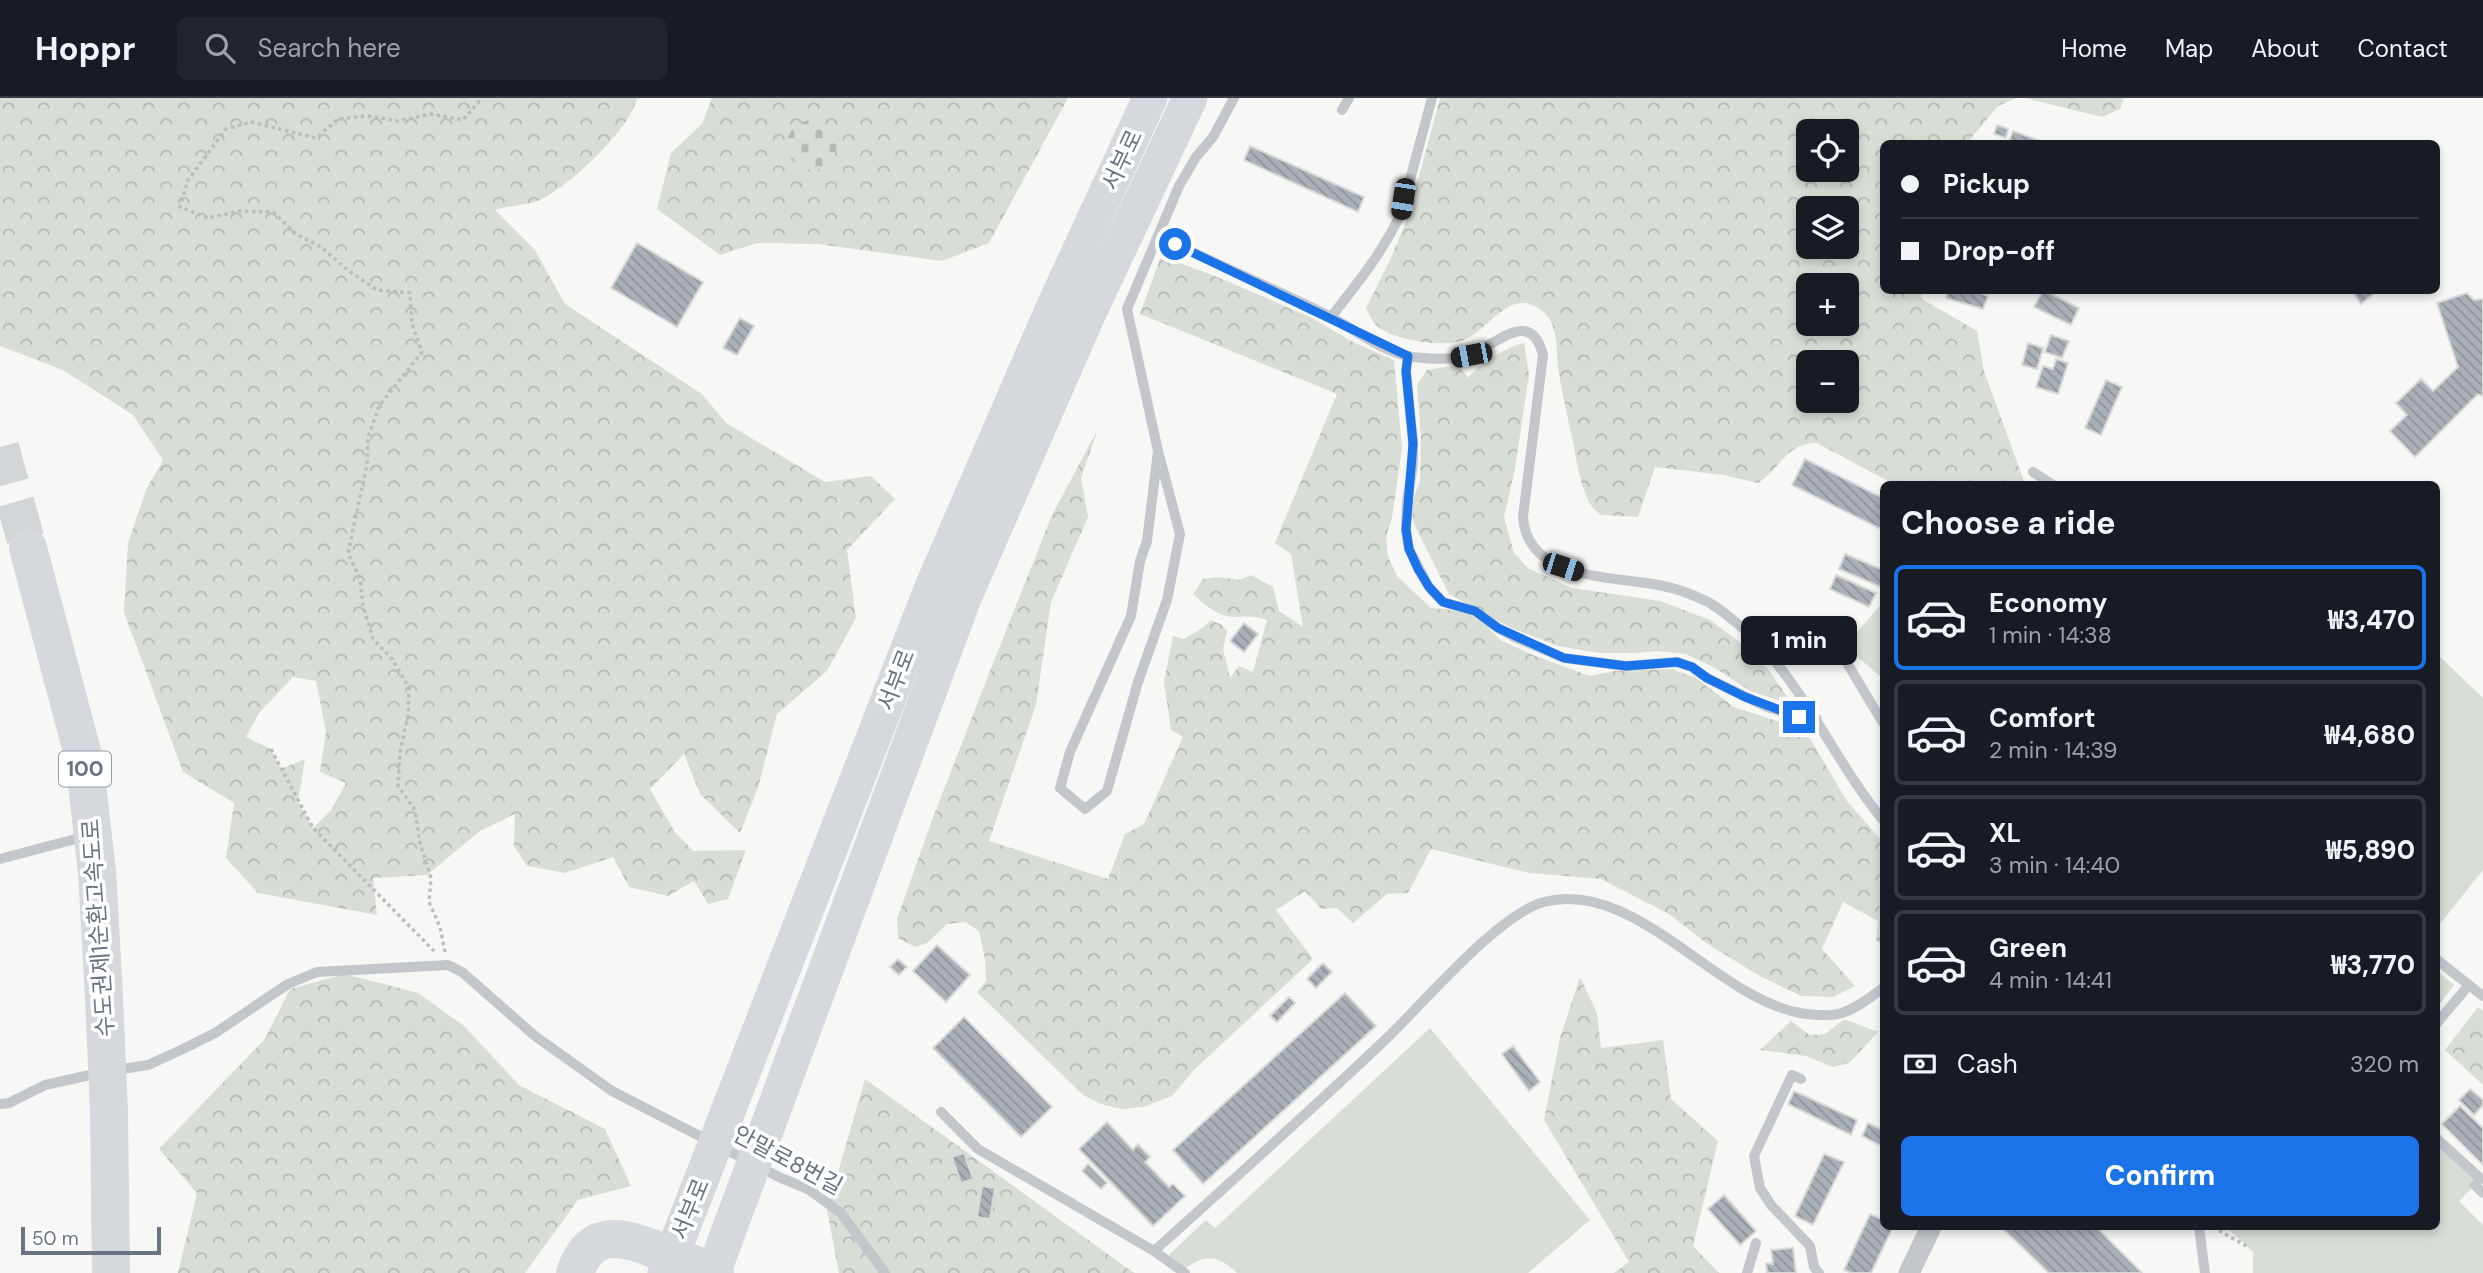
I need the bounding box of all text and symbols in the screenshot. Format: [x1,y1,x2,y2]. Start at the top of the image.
search box [177,17,667,80]
text: Hoppr [35,27,135,70]
icon: search [201,29,239,67]
text: Search here [257,31,401,65]
text: Home [2061,33,2127,64]
text: Map [2165,33,2213,64]
text: About [2251,33,2320,64]
text: Contact [2358,33,2448,64]
map controls [1796,119,1859,413]
button: locate [1796,119,1859,182]
street label: 서부로 [1095,125,1149,195]
text: Pickup [1943,167,2030,201]
car [1390,177,1417,221]
button: layers [1796,196,1859,259]
route start [1159,228,1191,260]
text: Drop-off [1943,234,2055,268]
button: + [1796,273,1859,336]
car [1449,341,1494,369]
button: − [1796,350,1859,413]
text: Choose a ride [1901,502,2116,544]
car [1540,551,1587,583]
icon: car [1905,586,1968,649]
text: Economy [1989,586,2107,620]
text: ₩3,470 [2328,603,2415,637]
callout: 1 min [1741,616,1857,664]
text: 1 min · 14:38 [1989,620,2112,650]
text: 1 min [1771,625,1827,655]
street label: 서부로 [871,645,921,715]
route end [1783,701,1815,733]
icon: car [1905,701,1968,764]
text: Comfort [1989,701,2095,735]
text: ₩4,680 [2324,718,2415,752]
text: 2 min · 14:39 [1989,735,2118,765]
road number: 100 [59,752,111,786]
icon: car [1905,816,1968,879]
text: XL [1989,816,2021,850]
street label: 수도권제1순환고속도로 [75,818,121,1038]
text: ₩5,890 [2326,833,2415,867]
text: 3 min · 14:40 [1989,850,2120,880]
icon: car [1905,931,1968,994]
text: Green [1989,931,2067,965]
text: ₩3,770 [2331,948,2415,982]
text: 4 min · 14:41 [1989,965,2112,995]
icon: cash [1901,1045,1939,1083]
text: Cash [1957,1047,2018,1081]
text: 320 m [2350,1049,2419,1079]
street label: 안말로8번길 [728,1119,848,1201]
button: Confirm [1901,1136,2419,1216]
street label: 서부로 [664,1174,716,1244]
scale bar [21,1224,161,1256]
text: 50 m [32,1226,79,1251]

